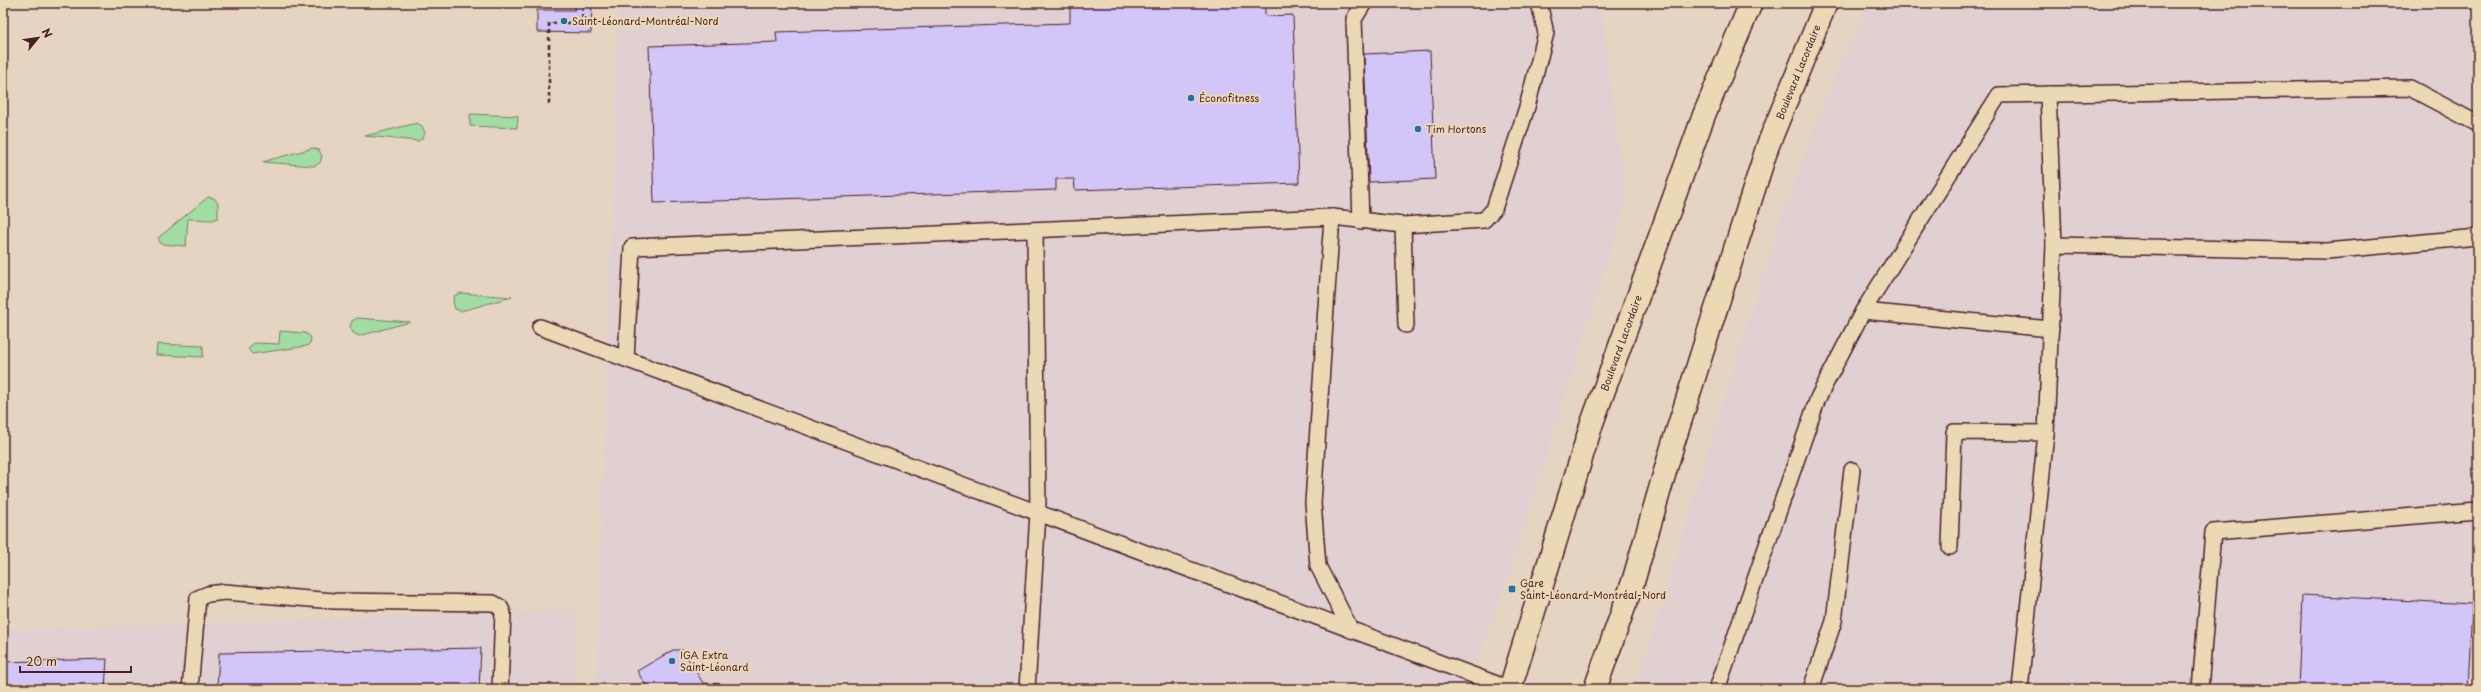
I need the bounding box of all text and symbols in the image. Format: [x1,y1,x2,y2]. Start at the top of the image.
place label: Saint-Léonard–Montréal-Nord [572,13,719,28]
marker: Saint-Léonard–Montréal-Nord [559,16,569,26]
north arrow [18,18,58,58]
street label: Boulevard Lacordaire [1772,22,1823,122]
text: N [38,25,57,41]
place label: Éconofitness [1199,90,1259,105]
marker: Éconofitness [1186,93,1196,103]
place label: Tim Hortons [1426,121,1487,136]
marker: Tim Hortons [1413,124,1423,134]
street label: Boulevard Lacordaire [1596,293,1645,393]
place label: Gare Saint-Léonard-Montréal-Nord [1520,575,1666,602]
marker: Gare Saint-Léonard-Montréal-Nord [1507,584,1517,594]
place label: IGA Extra Saint-Léonard [680,647,749,674]
scale bar [20,648,131,674]
text: 20 m [26,652,57,670]
marker: IGA Extra Saint-Léonard [667,656,677,666]

